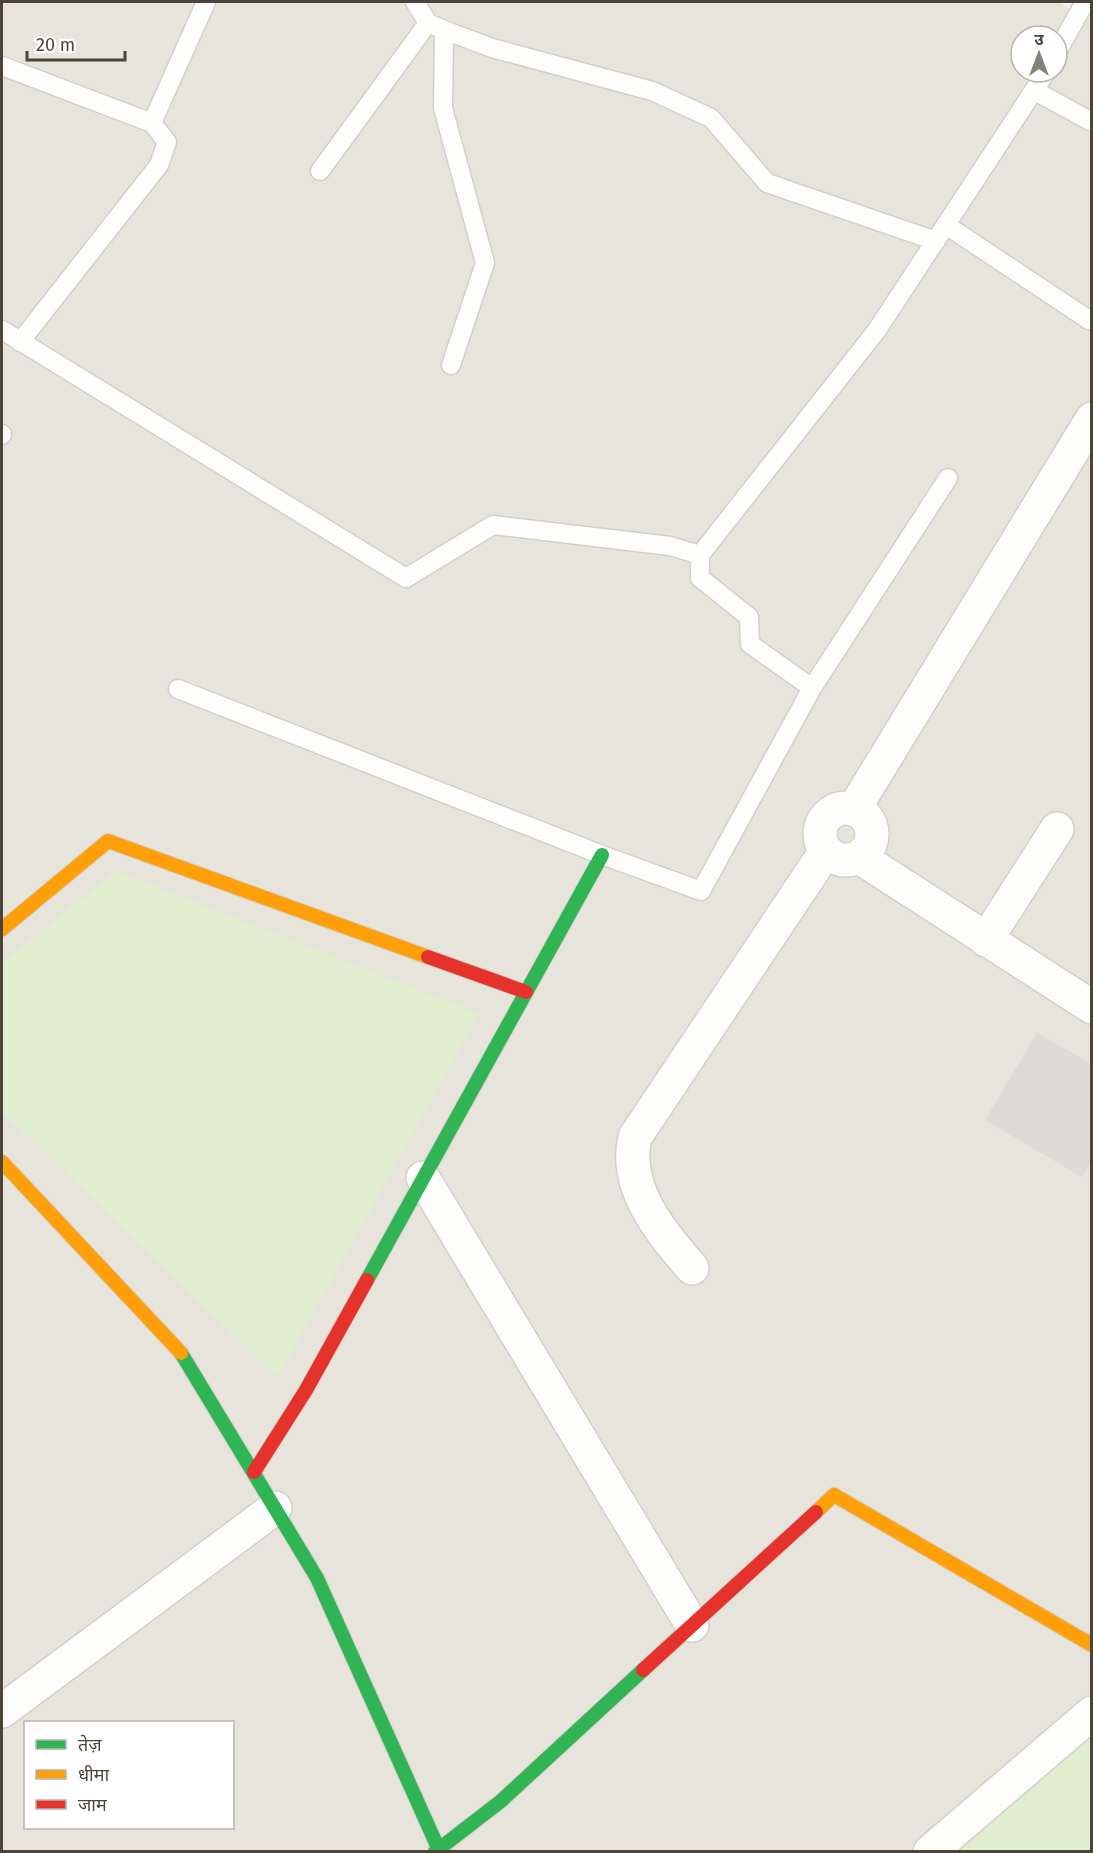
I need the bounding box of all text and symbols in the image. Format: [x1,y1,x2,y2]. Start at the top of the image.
scale bar [27,24,124,62]
north arrow [1009,24,1069,84]
text: उ [1034,30,1044,49]
text: 20 m [36,34,75,56]
legend [24,1721,234,1829]
text: तेज़ [78,1734,102,1756]
text: धीमा [78,1764,109,1786]
text: जाम [78,1794,108,1816]

